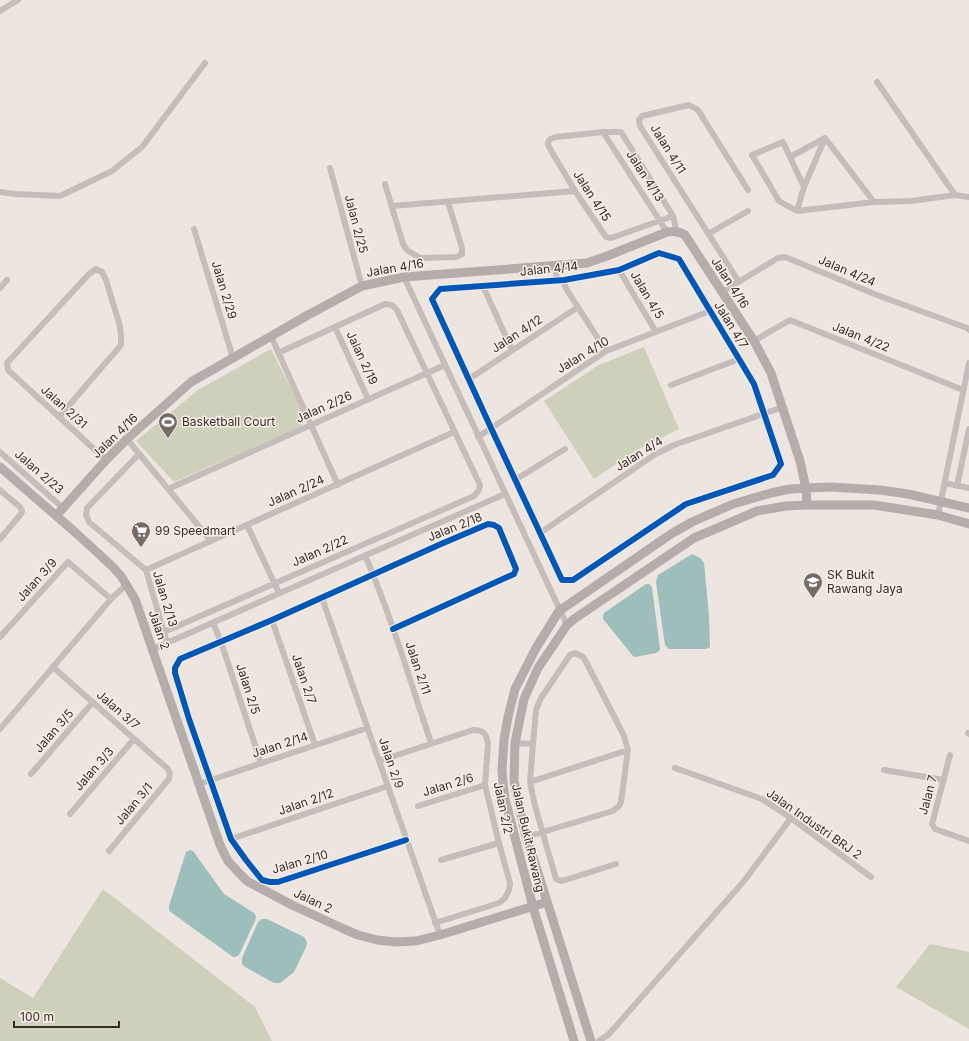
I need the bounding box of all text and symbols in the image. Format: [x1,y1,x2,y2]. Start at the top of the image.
street label: Jalan 4/11 [647,121,690,176]
street label: Jalan 4/13 [623,147,668,204]
street label: Jalan 4/15 [570,167,614,224]
street label: Jalan 2/25 [341,193,371,255]
street label: Jalan 4/24 [816,252,878,289]
street label: Jalan 4/16 [708,254,753,311]
street label: Jalan 4/16 [365,255,425,280]
street label: Jalan 4/14 [519,258,579,279]
street label: Jalan 2/29 [209,259,240,321]
street label: Jalan 4/5 [627,268,668,321]
street label: Jalan 4/7 [711,298,752,351]
street label: Jalan 4/12 [488,312,545,356]
street label: Jalan 4/22 [830,318,892,355]
street label: Jalan 2/19 [343,328,381,387]
street label: Jalan 4/10 [554,333,612,376]
street label: Jalan 2/31 [38,382,91,431]
street label: Jalan 2/26 [293,387,354,426]
street label: Jalan 4/16 [89,410,141,461]
sports icon: Basketball Court [157,411,179,439]
place label: Basketball Court [182,414,275,429]
street label: Jalan 4/4 [612,433,666,474]
street label: Jalan 2/23 [12,446,67,497]
street label: Jalan 2/24 [265,471,327,510]
street label: Jalan 2/18 [425,509,484,544]
supermarket icon: 99 Speedmart [130,520,152,548]
place label: 99 Speedmart [155,523,236,538]
street label: Jalan 2/22 [289,531,350,570]
street label: Jalan 3/9 [13,555,60,604]
place label: SK Bukit Rawang Jaya [827,567,903,596]
street label: Jalan 2/13 [150,569,180,629]
school or university icon: SK Bukit Rawang Jaya [802,571,824,599]
street label: Jalan 2 [146,608,172,652]
street label: Jalan 2/11 [402,639,435,696]
street label: Jalan 2/7 [289,652,320,706]
street label: Jalan 2/5 [233,661,264,716]
street label: Jalan 3/7 [94,687,143,733]
street label: Jalan 3/5 [31,706,77,755]
street label: Jalan 2/14 [250,728,310,761]
street label: Jalan 2/9 [376,735,407,790]
street label: Jalan 3/3 [71,744,117,794]
street label: Jalan 2/6 [420,770,475,799]
street label: Jalan 7 [915,773,940,816]
street label: Jalan 3/1 [112,780,156,828]
street label: Jalan 2/2 [491,781,516,835]
street label: Jalan Bukit Rawang [509,782,548,894]
street label: Jalan 2/12 [276,785,335,818]
street label: Jalan Industri BRJ 2 [764,785,865,862]
street label: Jalan 2/10 [270,846,330,877]
street label: Jalan 2 [291,885,335,916]
scale bar [14,1003,119,1029]
text: 100 m [20,1009,54,1024]

